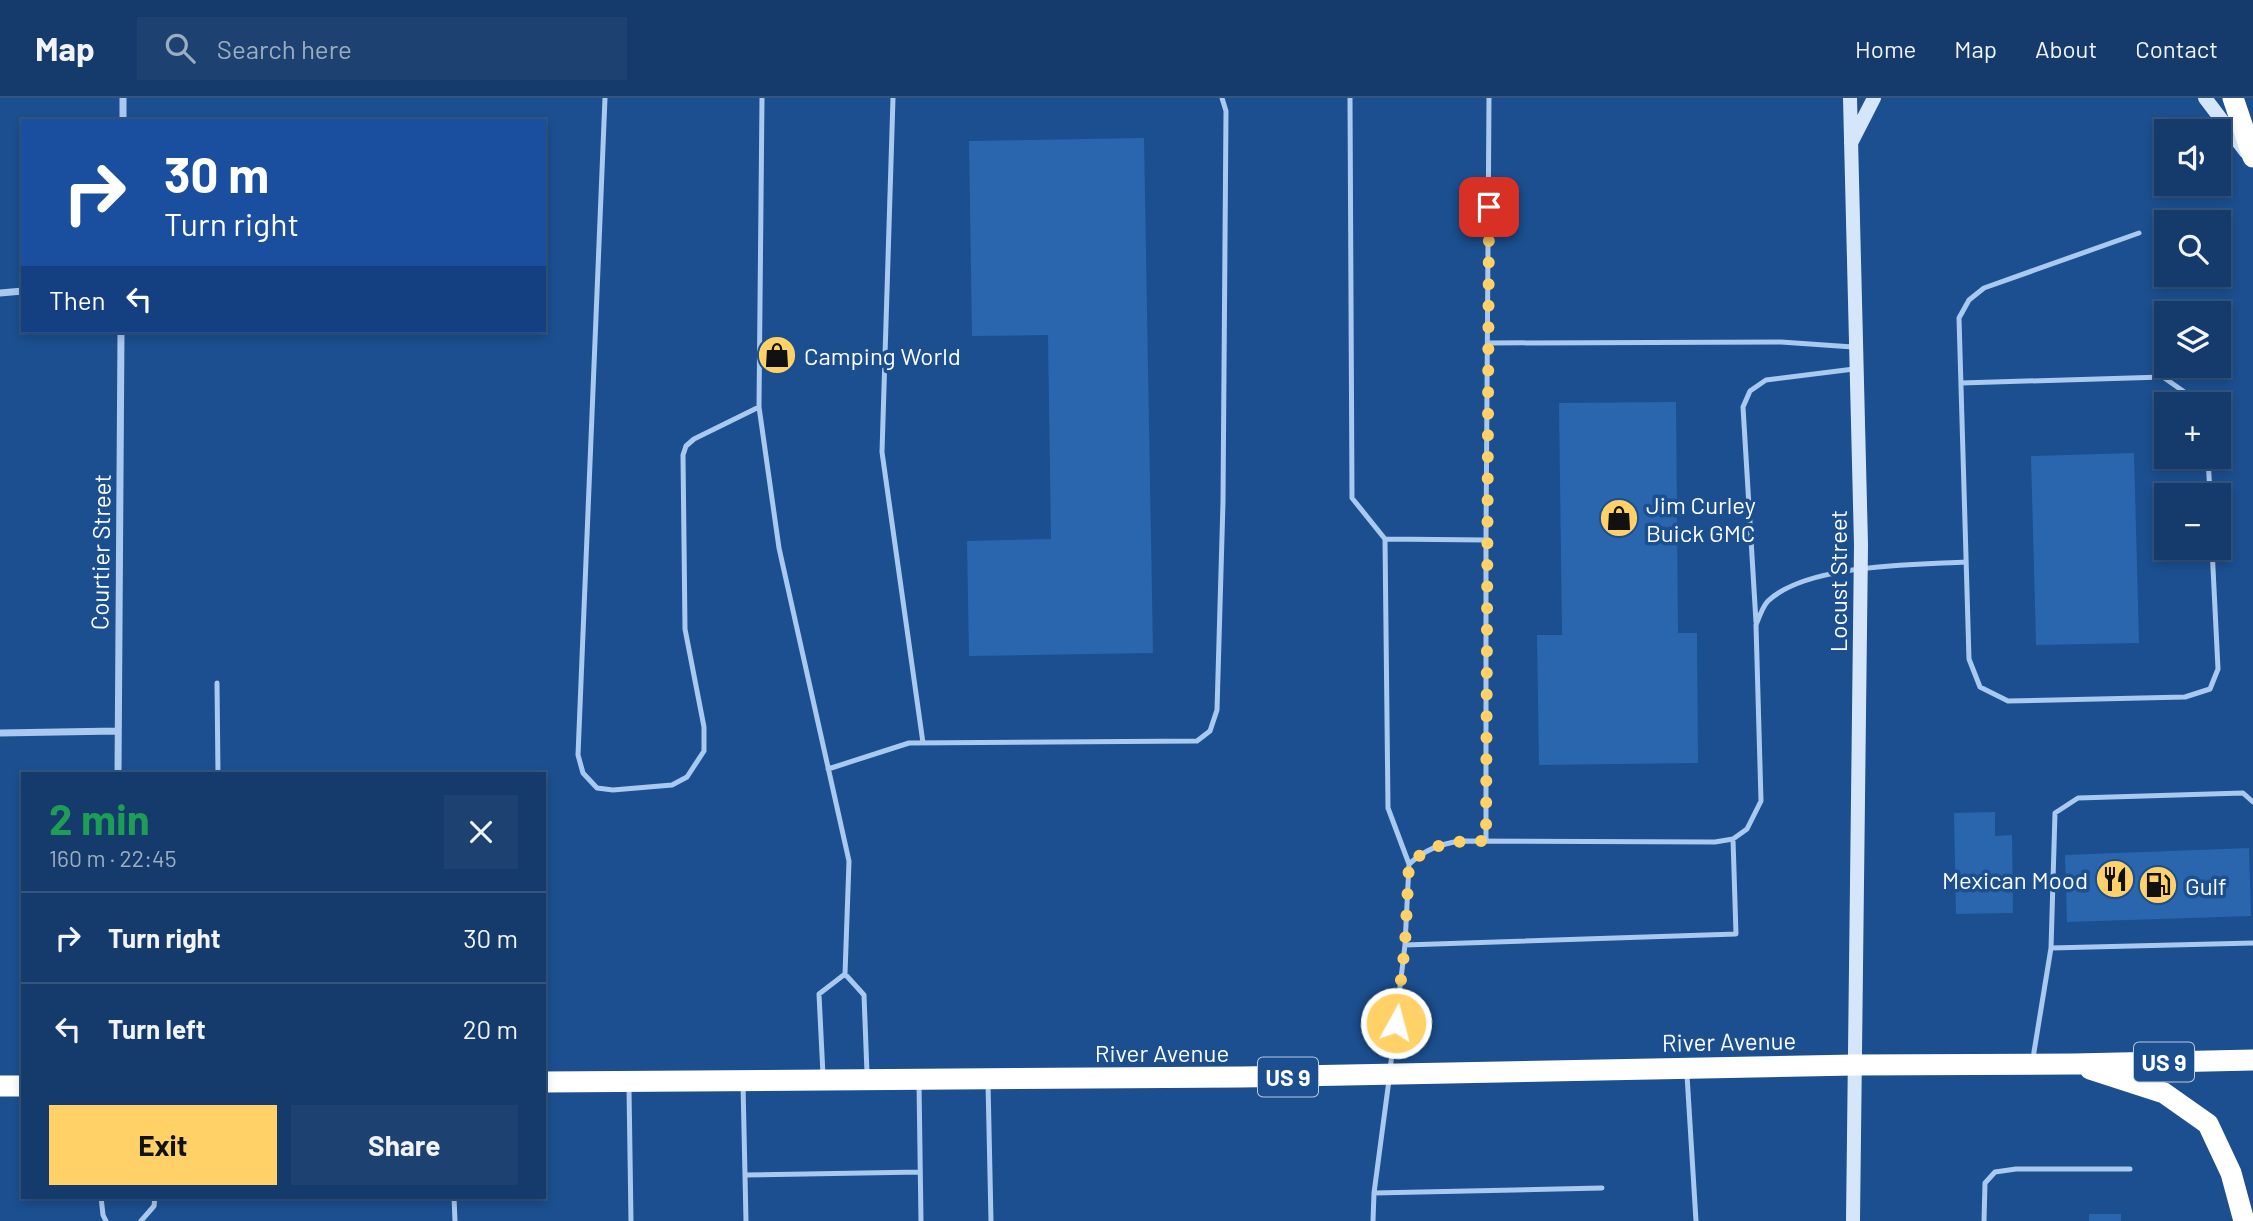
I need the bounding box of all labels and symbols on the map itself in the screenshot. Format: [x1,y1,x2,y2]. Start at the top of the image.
pin [1459,177,1519,237]
shop icon: Camping World [756,334,798,376]
place label: Camping World [804,341,961,370]
street label: Courtier Street [84,474,116,630]
place label: Jim Curley Buick GMC [1646,490,1756,547]
shop icon: Jim Curley Buick GMC [1598,497,1640,539]
street label: Locust Street [1823,510,1852,652]
restaurant icon: Mexican Mood [2094,858,2136,900]
fuel station icon: Gulf [2137,864,2179,906]
place label: Mexican Mood [1942,865,2088,894]
place label: Gulf [2185,871,2227,900]
position arrow [1359,986,1433,1060]
street label: River Avenue [1662,1025,1796,1057]
street label: River Avenue [1095,1038,1229,1067]
road number: US 9 [2134,1043,2194,1082]
road number: US 9 [1258,1058,1318,1096]

